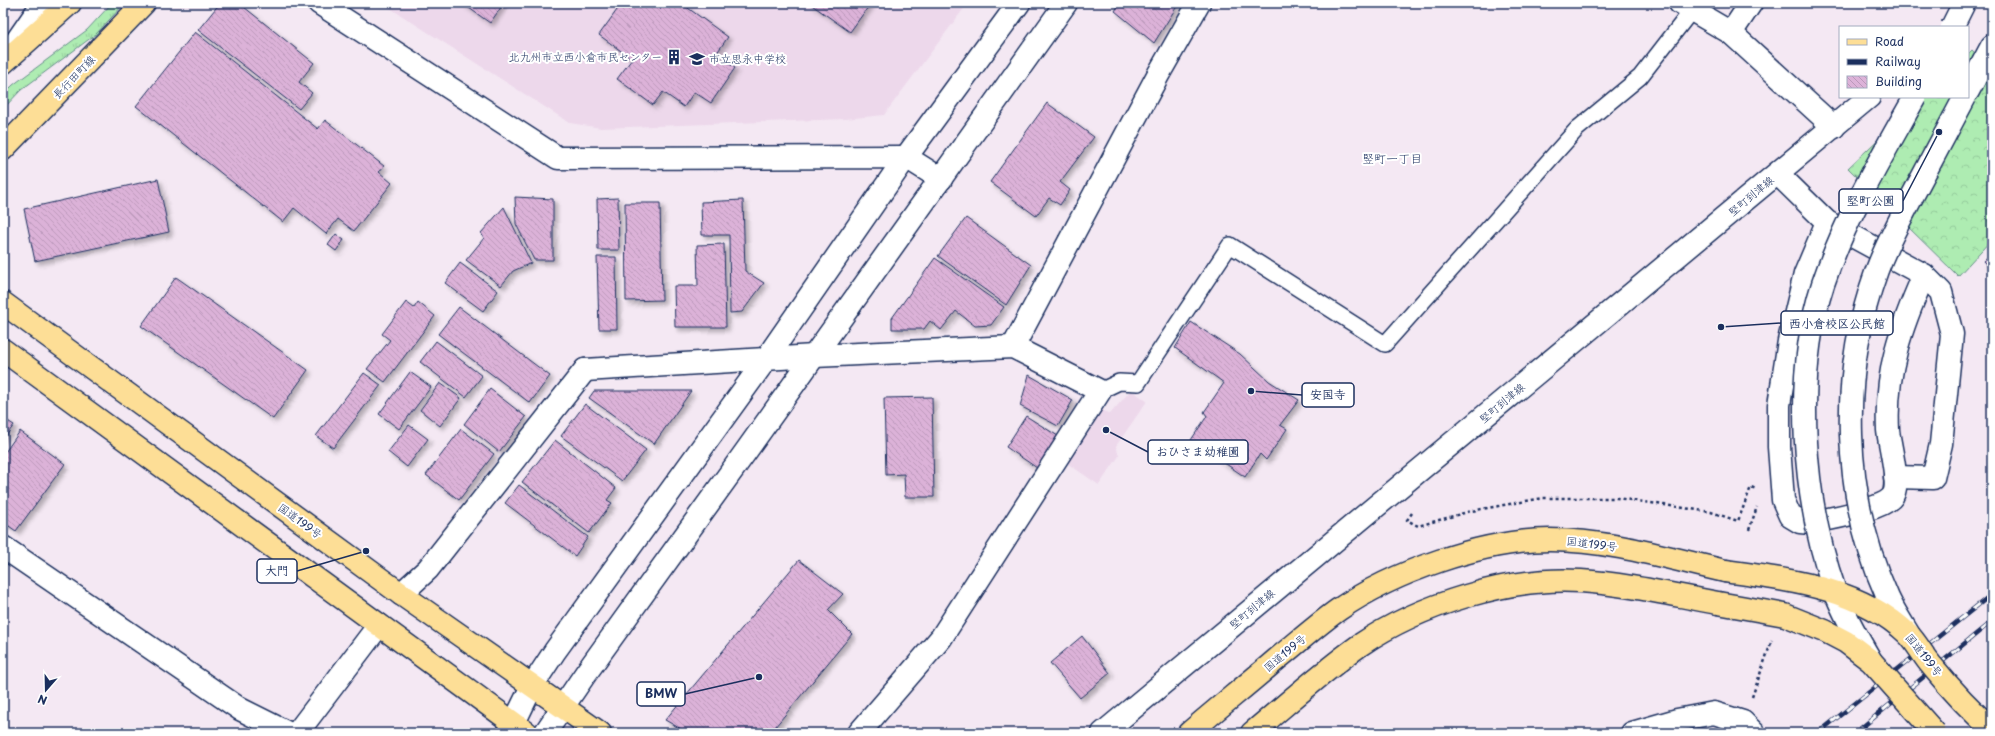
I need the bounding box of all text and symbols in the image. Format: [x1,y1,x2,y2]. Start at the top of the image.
legend [1839,26,1969,98]
text: Road [1875,32,1904,50]
place label: 北九州市立西小倉市民センター [508,48,662,65]
building icon: 北九州市立西小倉市民センター [665,48,683,66]
school or university icon: 市立思永中学校 [688,50,706,68]
place label: 市立思永中学校 [709,50,786,67]
street label: 長行田町線 [48,51,99,102]
text: Railway [1875,52,1921,70]
text: Building [1875,72,1922,90]
district label: 竪町一丁目 [1362,149,1422,167]
street label: 堅町到津線 [1724,171,1777,220]
callout: 堅町公園 [1839,189,1903,213]
text: 堅町公園 [1847,191,1895,209]
callout: 西小倉校区公民館 [1781,311,1893,335]
text: 西小倉校区公民館 [1789,314,1885,332]
street label: 堅町到津線 [1475,378,1528,427]
callout: 安国寺 [1302,383,1354,407]
text: 安国寺 [1310,385,1346,403]
callout: おひさま幼稚園 [1148,440,1248,464]
text: おひさま幼稚園 [1156,442,1240,460]
street label: 国道199号 [275,499,326,543]
street label: 国道199号 [1566,532,1619,555]
callout: 大門 [257,559,297,583]
text: 大門 [265,561,289,579]
street label: 堅町到津線 [1225,584,1278,633]
street label: 国道199号 [1902,629,1947,680]
street label: 国道199号 [1260,630,1310,676]
north arrow [26,670,66,710]
callout: BMW [637,682,685,706]
text: BMW [645,684,677,702]
text: N [35,690,49,709]

